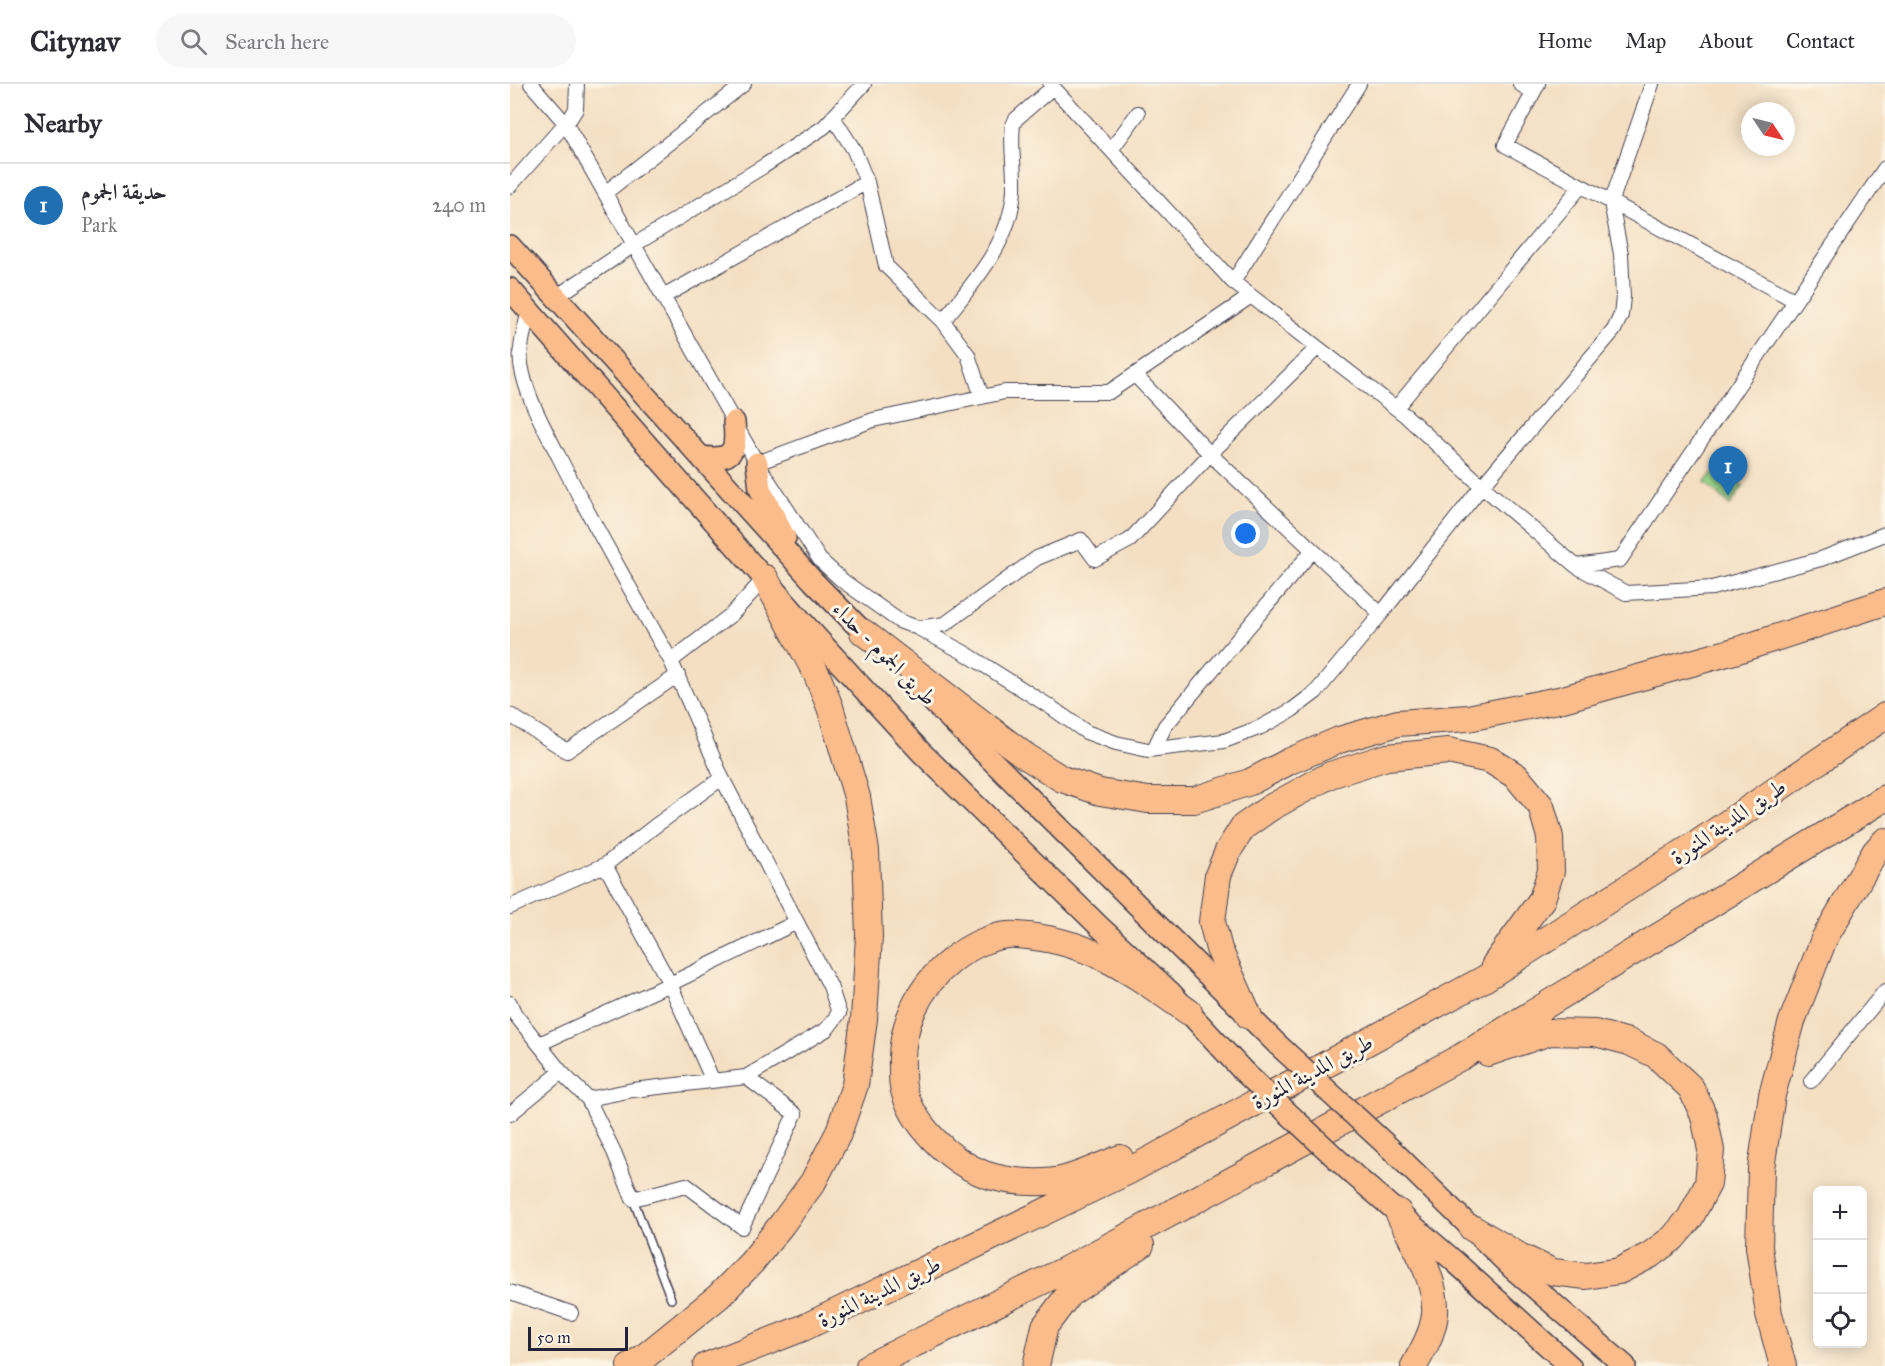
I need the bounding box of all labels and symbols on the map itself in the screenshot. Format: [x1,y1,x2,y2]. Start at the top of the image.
north arrow [1741,102,1795,156]
pin: 1 [1708,446,1748,496]
your location [1231,519,1260,548]
street label: طريق الجموم - حداء [822,595,943,716]
street label: طريق المدينة المنورة [1665,773,1792,871]
street label: طريق المدينة المنورة [1247,1028,1378,1116]
street label: طريق المدينة المنورة [813,1250,946,1334]
scale bar [528,1324,628,1352]

